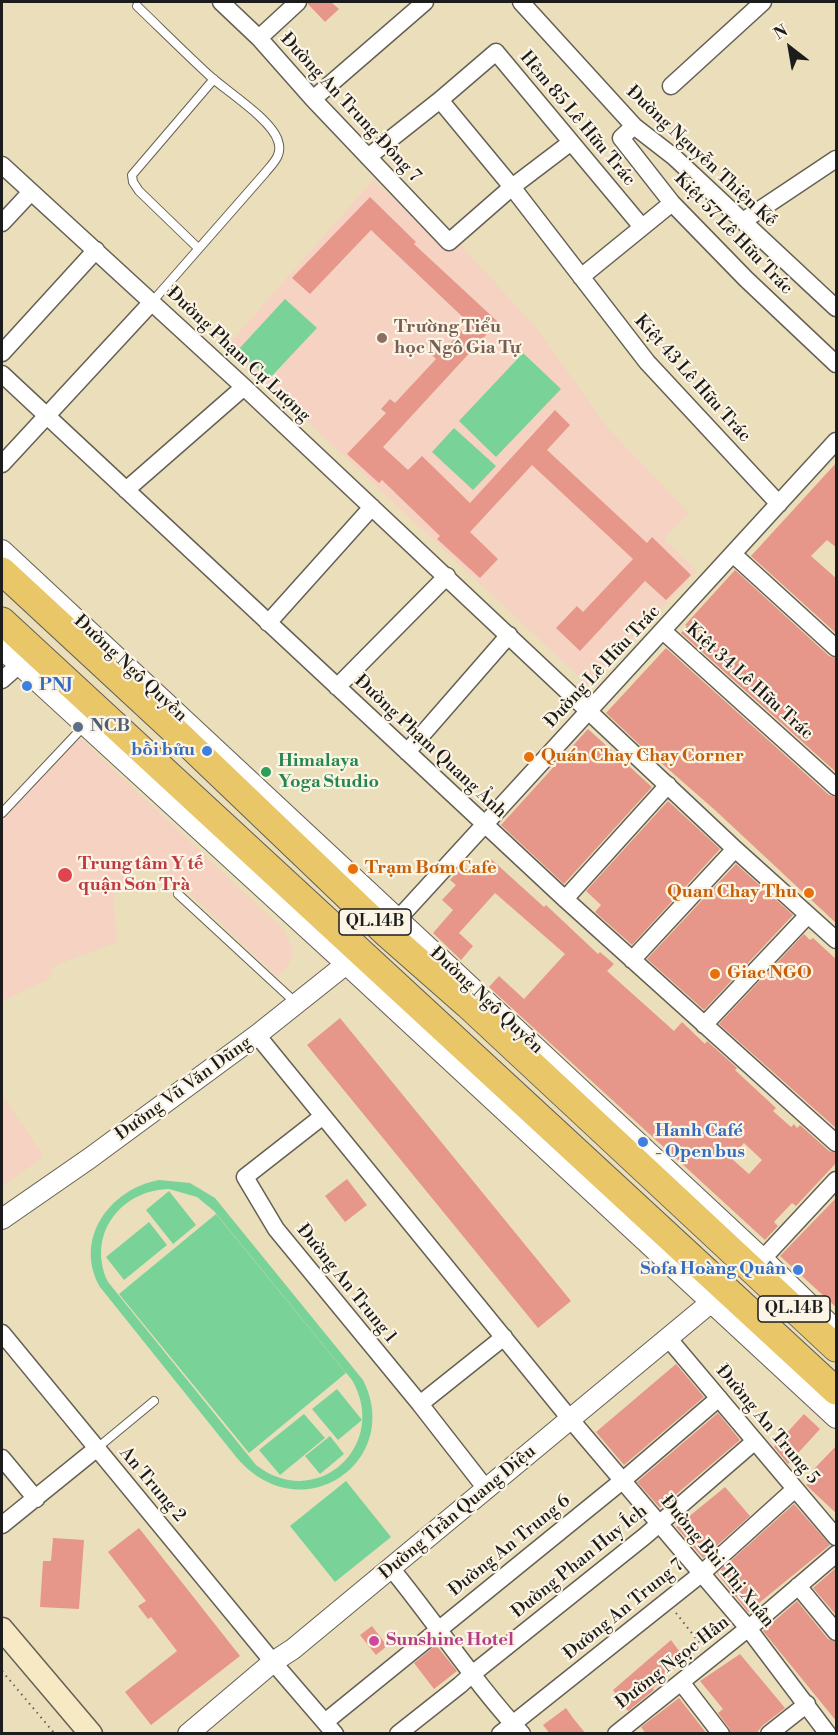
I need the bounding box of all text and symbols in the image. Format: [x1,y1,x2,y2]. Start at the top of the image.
north arrow [760,18,820,78]
text: N [770,21,791,44]
street label: Đường An Trung Đông 7 [275,29,425,187]
street label: Hẻm 85 Lê Hữu Trác [514,47,640,191]
street label: Đường Nguyễn Thiện Kế [621,82,781,232]
street label: Kiệt 57 Lê Hữu Trác [669,168,797,300]
street label: Đường Phạm Cự Lượng [162,283,314,427]
street label: Kiệt 43 Lê Hữu Trác [629,311,755,447]
place label: Trường Tiểu học Ngô Gia Tự [394,317,521,360]
marker: Trường Tiểu học Ngô Gia Tự [375,331,389,345]
street label: Đường Lê Hữu Trác [541,601,665,733]
street label: Đường Ngô Quyền [69,611,191,727]
street label: Kiệt 34 Lê Hữu Trác [681,619,817,745]
street label: Đường Phạm Quang Ảnh [349,671,511,823]
place label: PNJ [39,675,73,697]
marker: PNJ [20,679,34,693]
place label: NCB [90,716,130,738]
marker: NCB [71,720,85,734]
place label: bồi bửu [131,740,195,762]
marker: bồi bửu [200,744,214,758]
place label: Quán Chay Chay Corner [541,746,744,768]
marker: Quán Chay Chay Corner [522,750,536,764]
place label: Himalaya Yoga Studio [278,751,379,794]
marker: Himalaya Yoga Studio [259,765,273,779]
place label: Trung tâm Y tế quận Sơn Trà [78,854,203,896]
place label: Trạm Bơm Cafe [365,858,497,880]
marker: Trạm Bơm Cafe [346,862,360,876]
marker: Trung tâm Y tế quận Sơn Trà [56,866,74,884]
place label: Quan Chay Thu [667,882,797,904]
marker: Quan Chay Thu [802,886,816,900]
road number: QL.14B [339,909,411,935]
street label: Đường Ngô Quyền [425,943,547,1059]
place label: Giac NGO [727,963,812,985]
marker: Giac NGO [708,967,722,981]
street label: Đường Vũ Văn Dũng [112,1032,256,1146]
place label: Hanh Café - Open bus [655,1121,745,1164]
marker: Hanh Café - Open bus [636,1135,650,1149]
street label: Đường An Trung 1 [291,1220,401,1348]
place label: Sofa Hoàng Quân [640,1259,786,1281]
marker: Sofa Hoàng Quân [791,1263,805,1277]
road number: QL.14B [758,1296,830,1322]
street label: Đường An Trung 5 [711,1361,823,1489]
street label: Đường Trần Quang Diệu [375,1441,541,1585]
street label: An Trung 2 [114,1443,190,1527]
street label: Đường An Trung 6 [445,1490,575,1602]
street label: Đường Bùi Thị Xuân [655,1492,779,1632]
street label: Đường Phan Huy Ích [508,1501,652,1623]
street label: Đường An Trung 7 [560,1555,688,1665]
street label: Đường Ngọc Hân [612,1612,734,1714]
place label: Sunshine Hotel [386,1630,514,1652]
marker: Sunshine Hotel [367,1634,381,1648]

